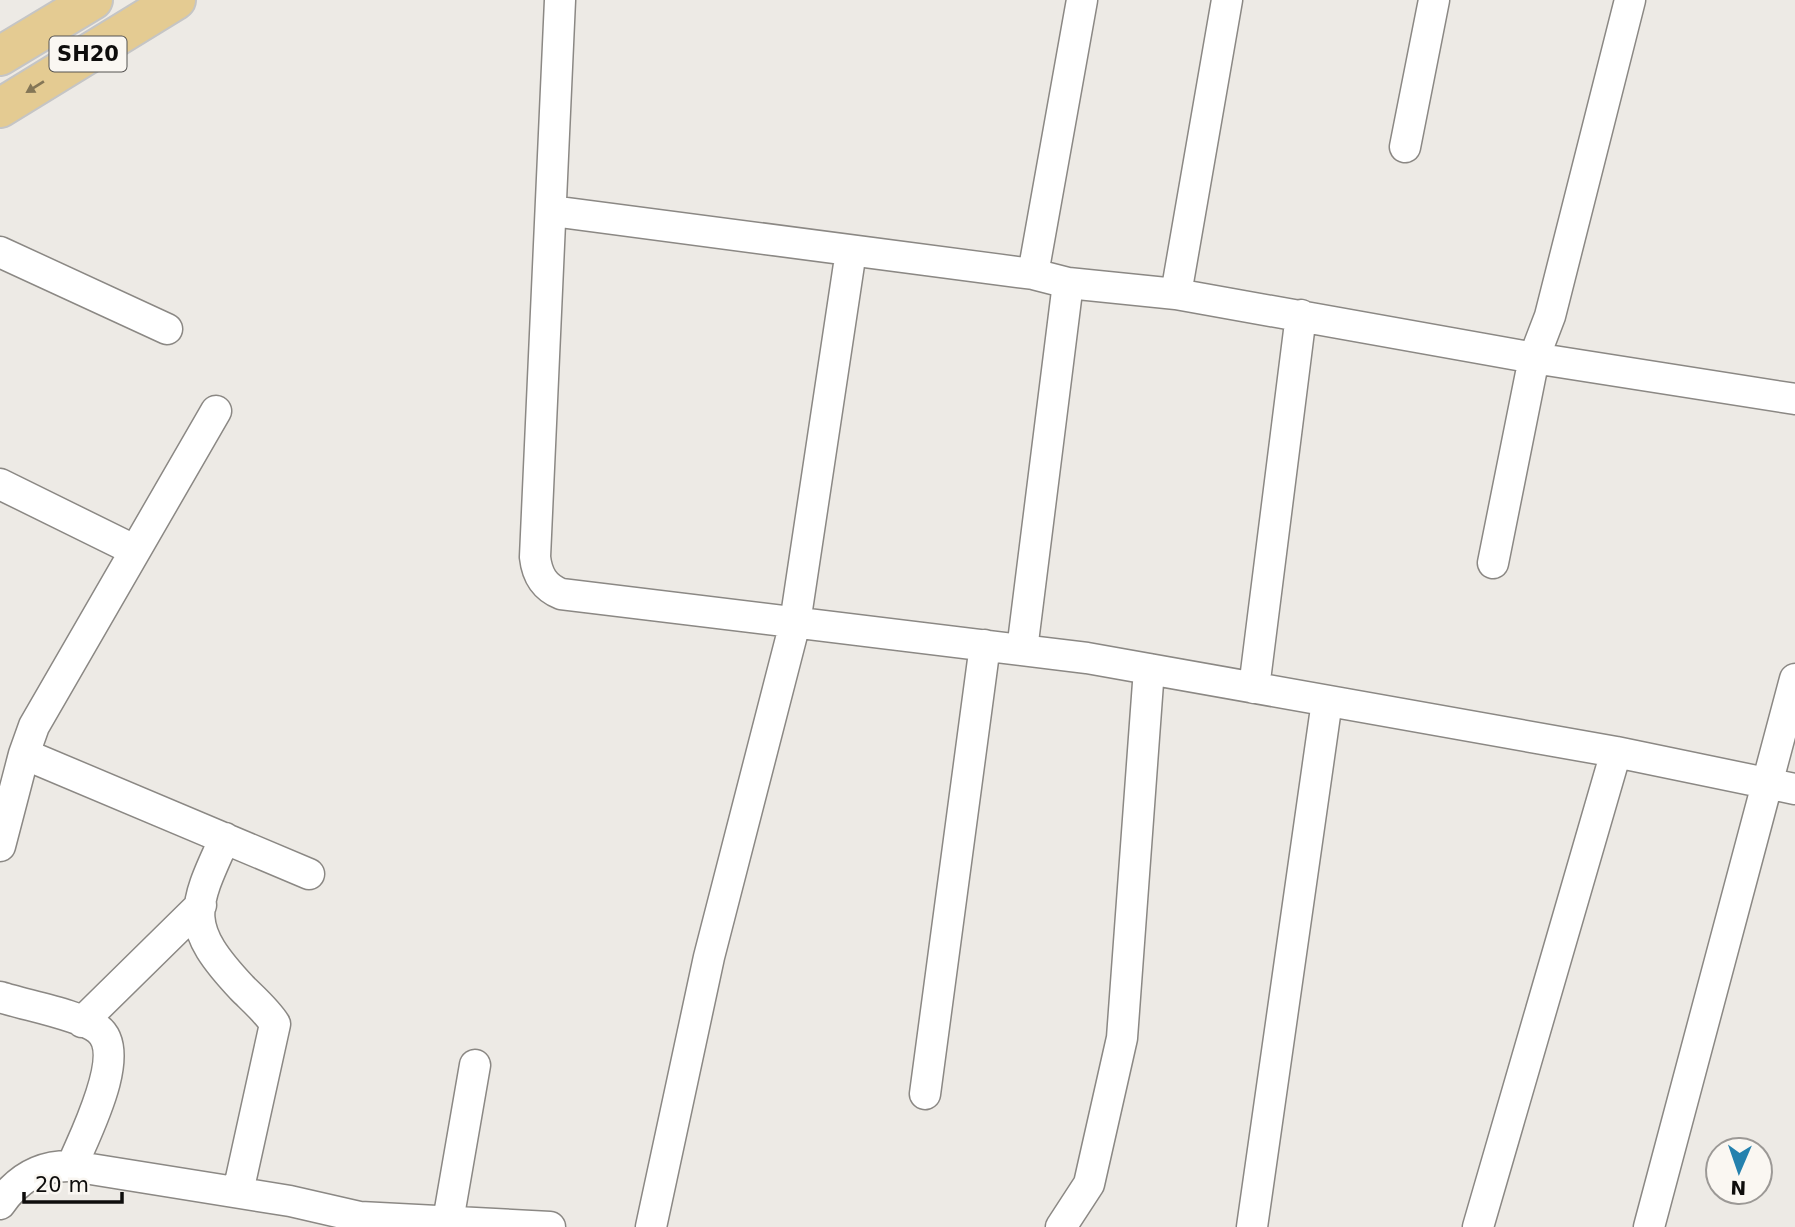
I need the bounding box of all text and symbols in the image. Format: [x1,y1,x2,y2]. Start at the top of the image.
road number: SH20 [50,36,126,72]
one-way arrow [25,81,44,94]
north arrow [1704,1136,1774,1206]
scale bar [24,1160,122,1204]
text: 20 m [35,1173,89,1197]
text: N [1730,1177,1747,1199]

